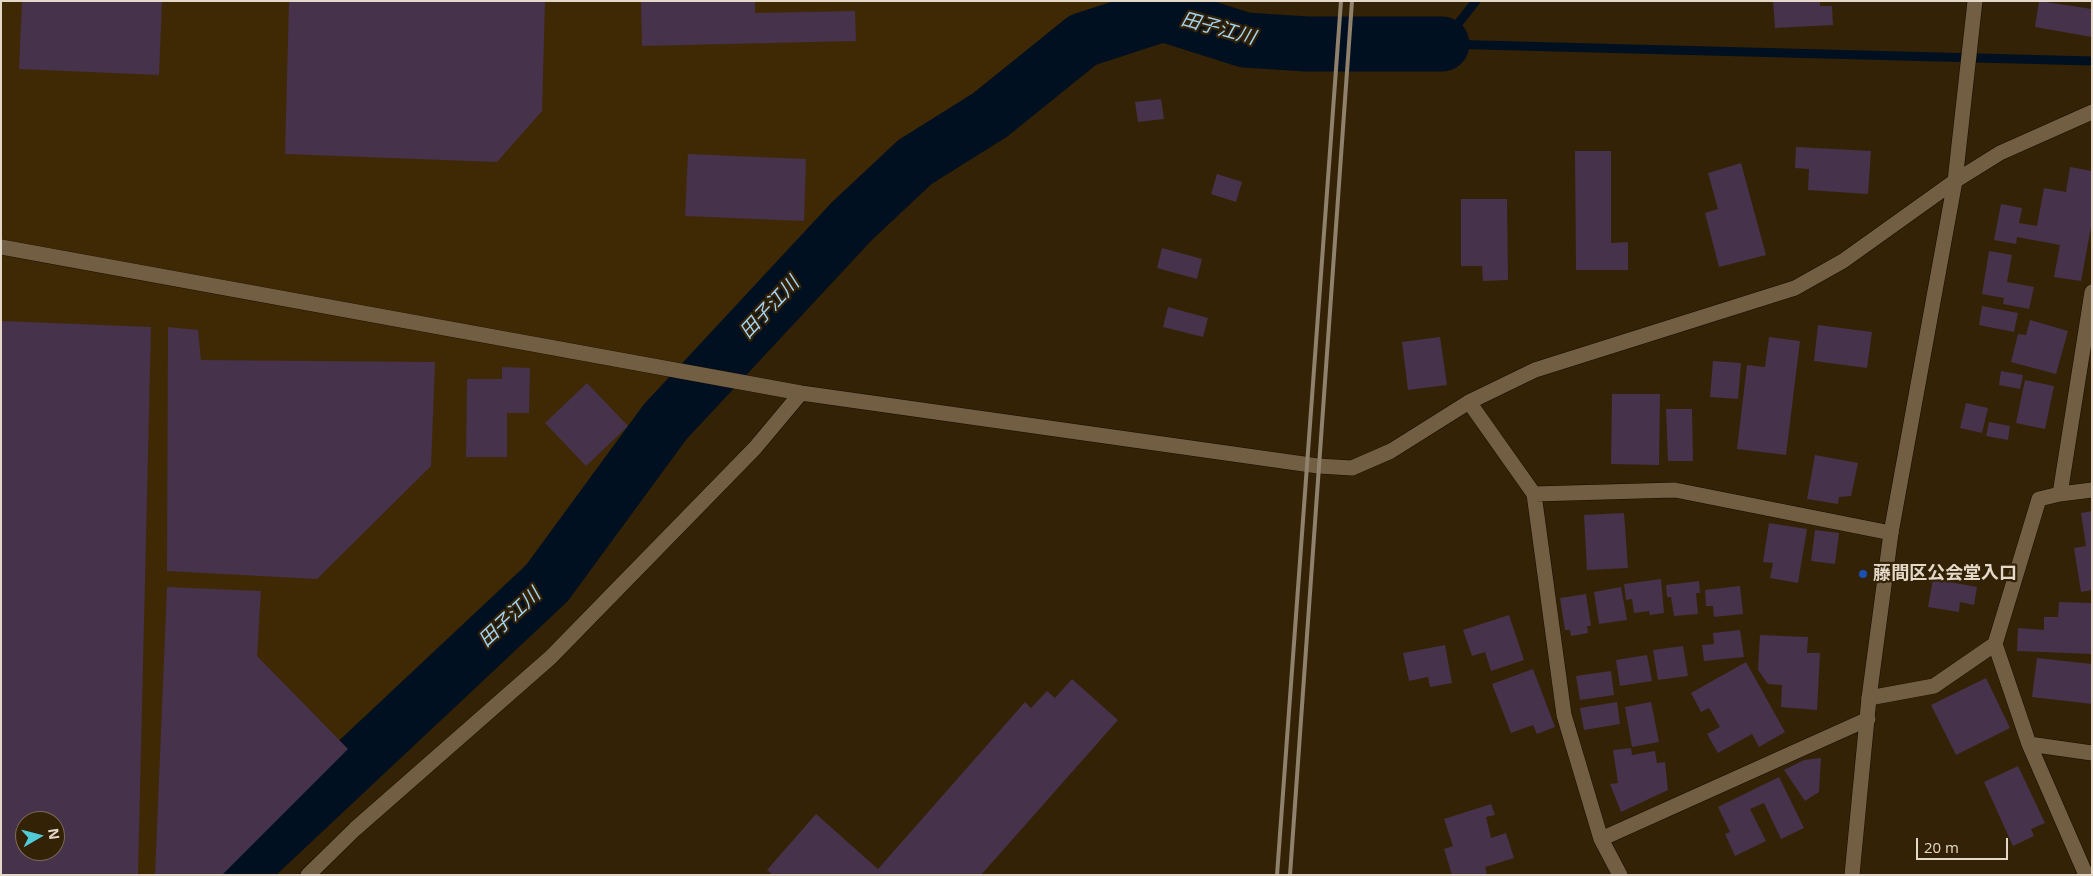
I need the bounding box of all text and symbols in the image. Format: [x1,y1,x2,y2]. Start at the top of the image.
water label: 田子江川 [1178,8,1258,50]
water label: 田子江川 [736,272,804,344]
place label: 藤間区公会堂入口 [1873,563,2017,585]
marker: 藤間区公会堂入口 [1857,568,1869,580]
water label: 田子江川 [474,584,546,652]
north arrow [15,811,65,861]
text: N [44,827,65,841]
scale bar [1918,828,2010,860]
text: 20 m [1924,837,1959,857]

